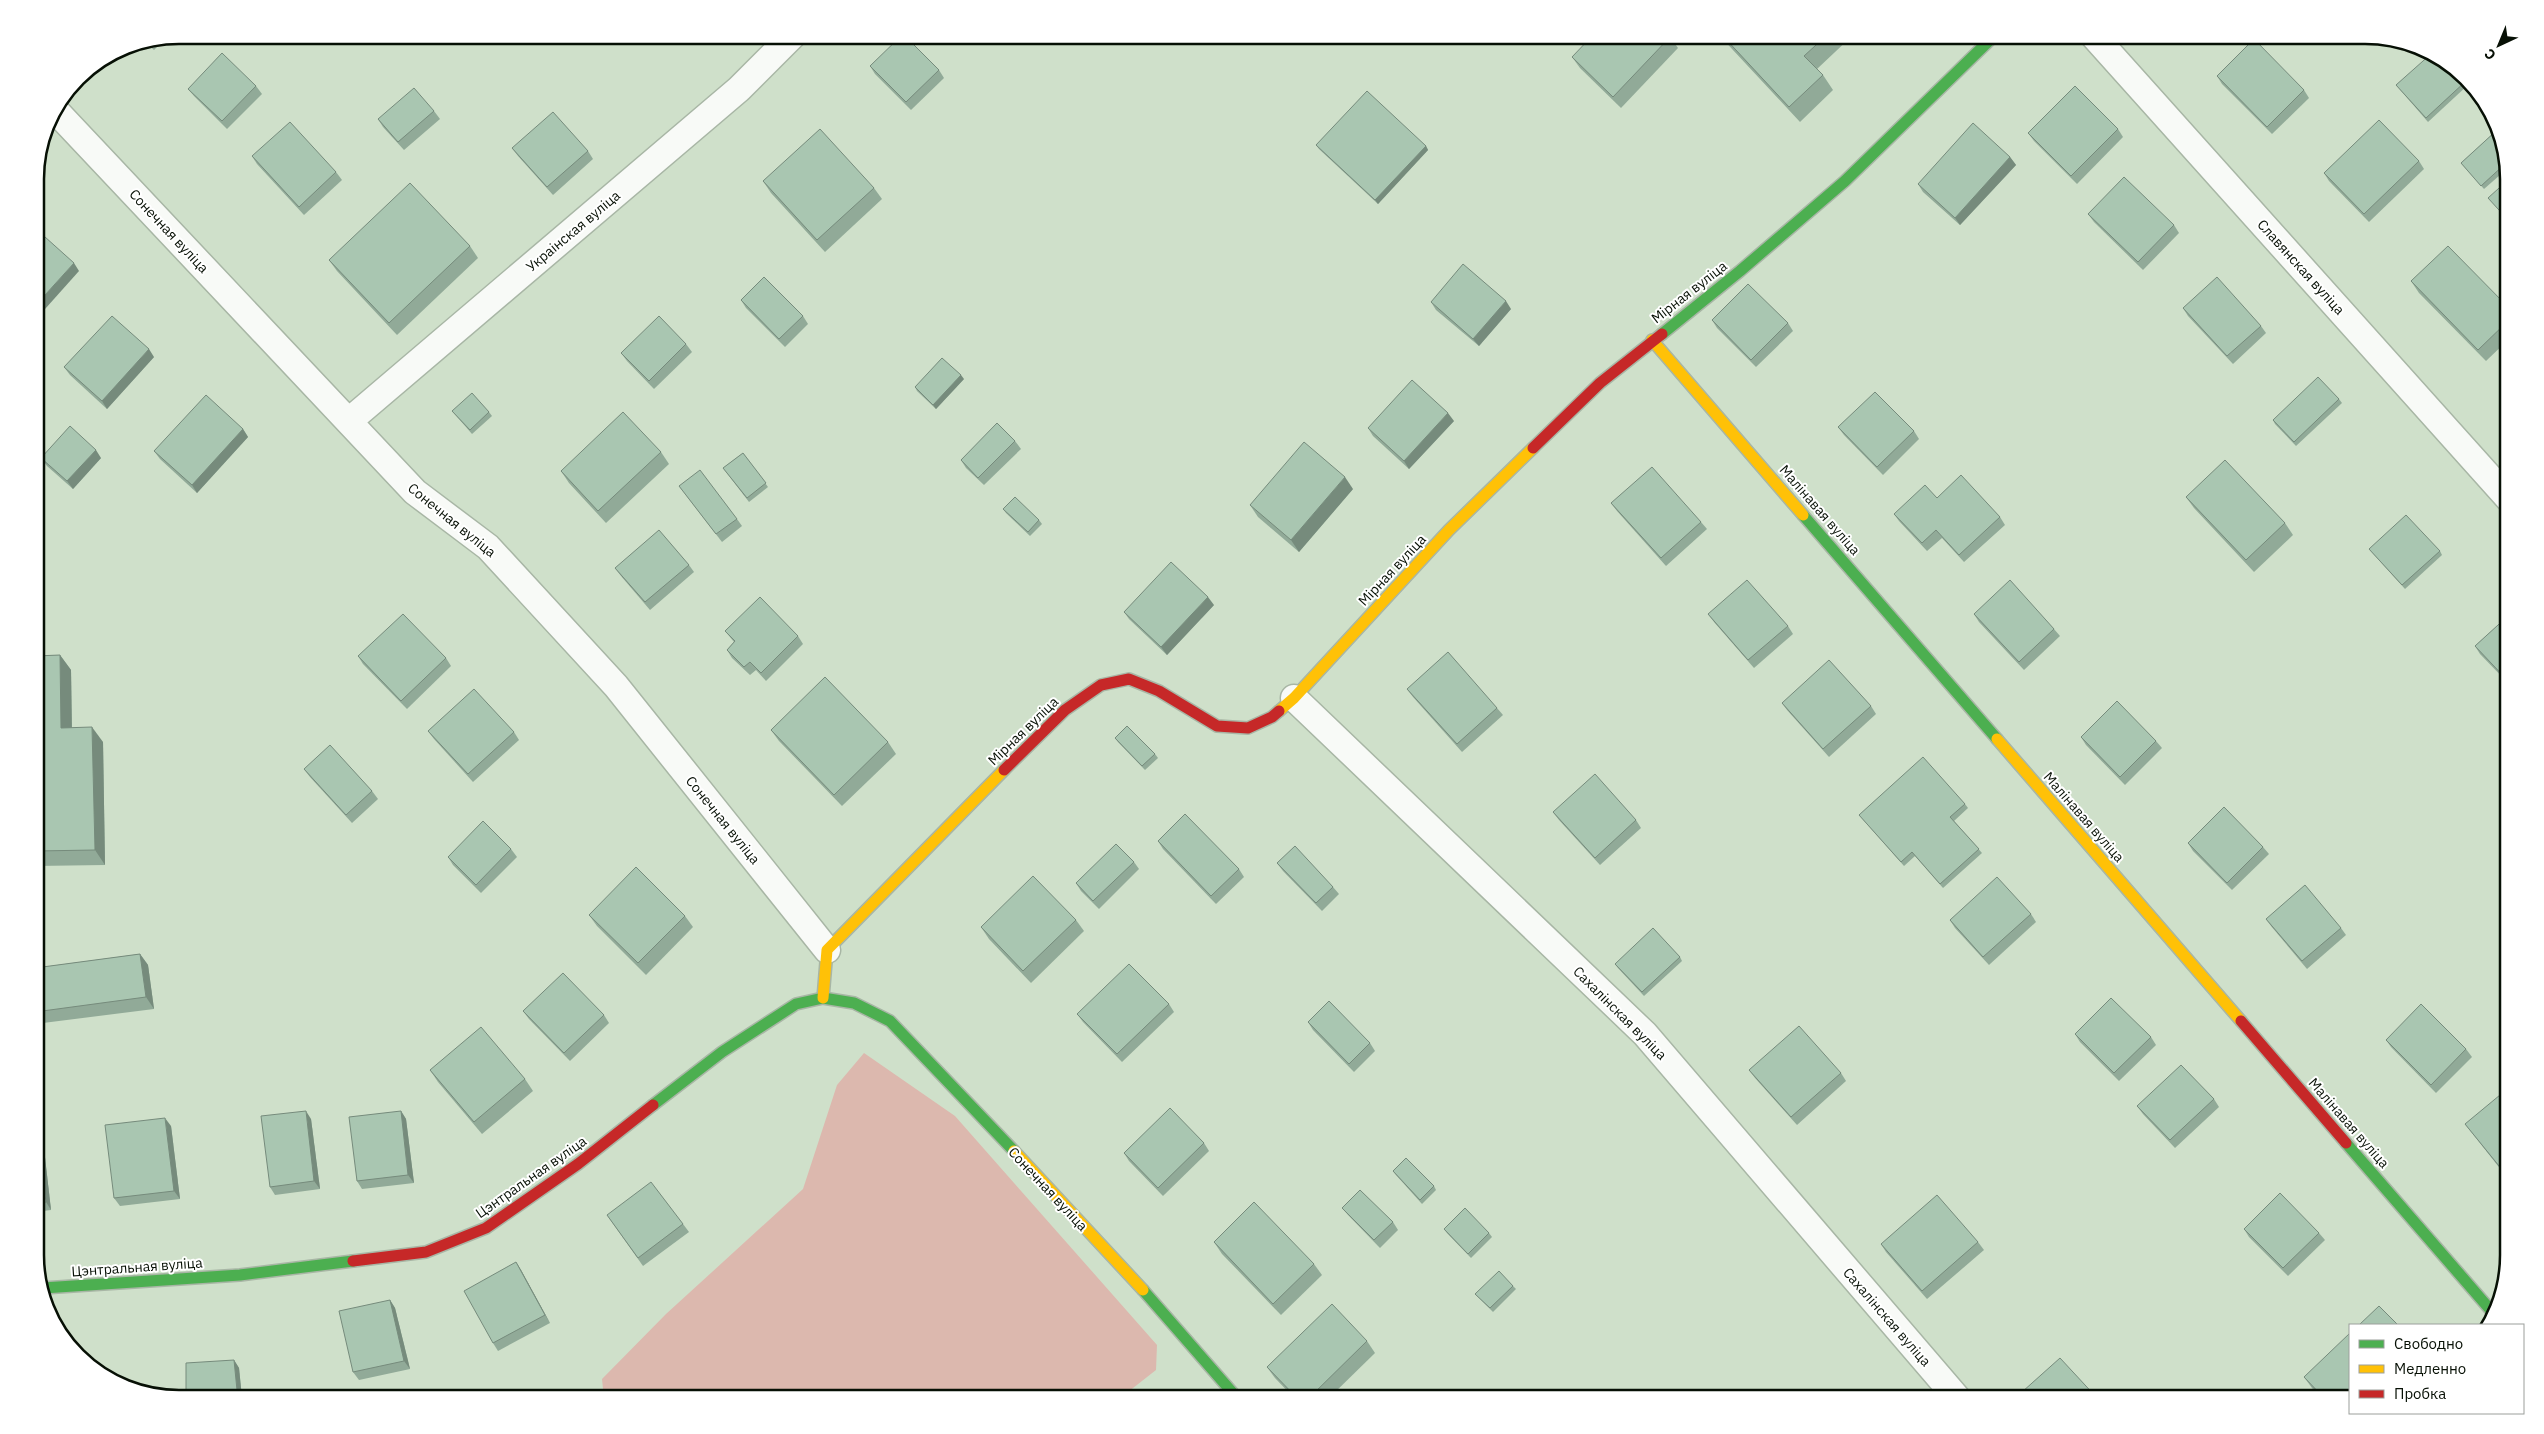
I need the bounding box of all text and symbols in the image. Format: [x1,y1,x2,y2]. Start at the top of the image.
north arrow [2474,20,2524,70]
text: С [2480,45,2500,64]
street label: Сонечная вуліца [126,185,213,277]
street label: Украінская вуліца [522,186,624,276]
street label: Славянская вуліца [2253,216,2349,319]
street label: Мірная вуліца [1648,257,1731,327]
street label: Малінавая вуліца [1776,461,1864,559]
street label: Сонечная вуліца [404,479,500,561]
street label: Мірная вуліца [1354,530,1430,610]
street label: Мірная вуліца [984,692,1062,769]
street label: Малінавая вуліца [2040,768,2128,866]
street label: Сонечная вуліца [682,772,764,868]
street label: Сахалінская вуліца [1569,962,1671,1064]
street label: Малінавая вуліца [2305,1074,2393,1172]
street label: Цэнтральная вуліца [472,1132,590,1222]
street label: Сонечная вуліца [1005,1143,1092,1235]
street label: Цэнтральная вуліца [71,1253,204,1281]
street label: Сахалінская вуліца [1839,1264,1935,1371]
legend [2349,1324,2524,1414]
text: Свободно [2394,1334,2463,1353]
text: Медленно [2394,1359,2466,1378]
text: Пробка [2394,1384,2446,1403]

